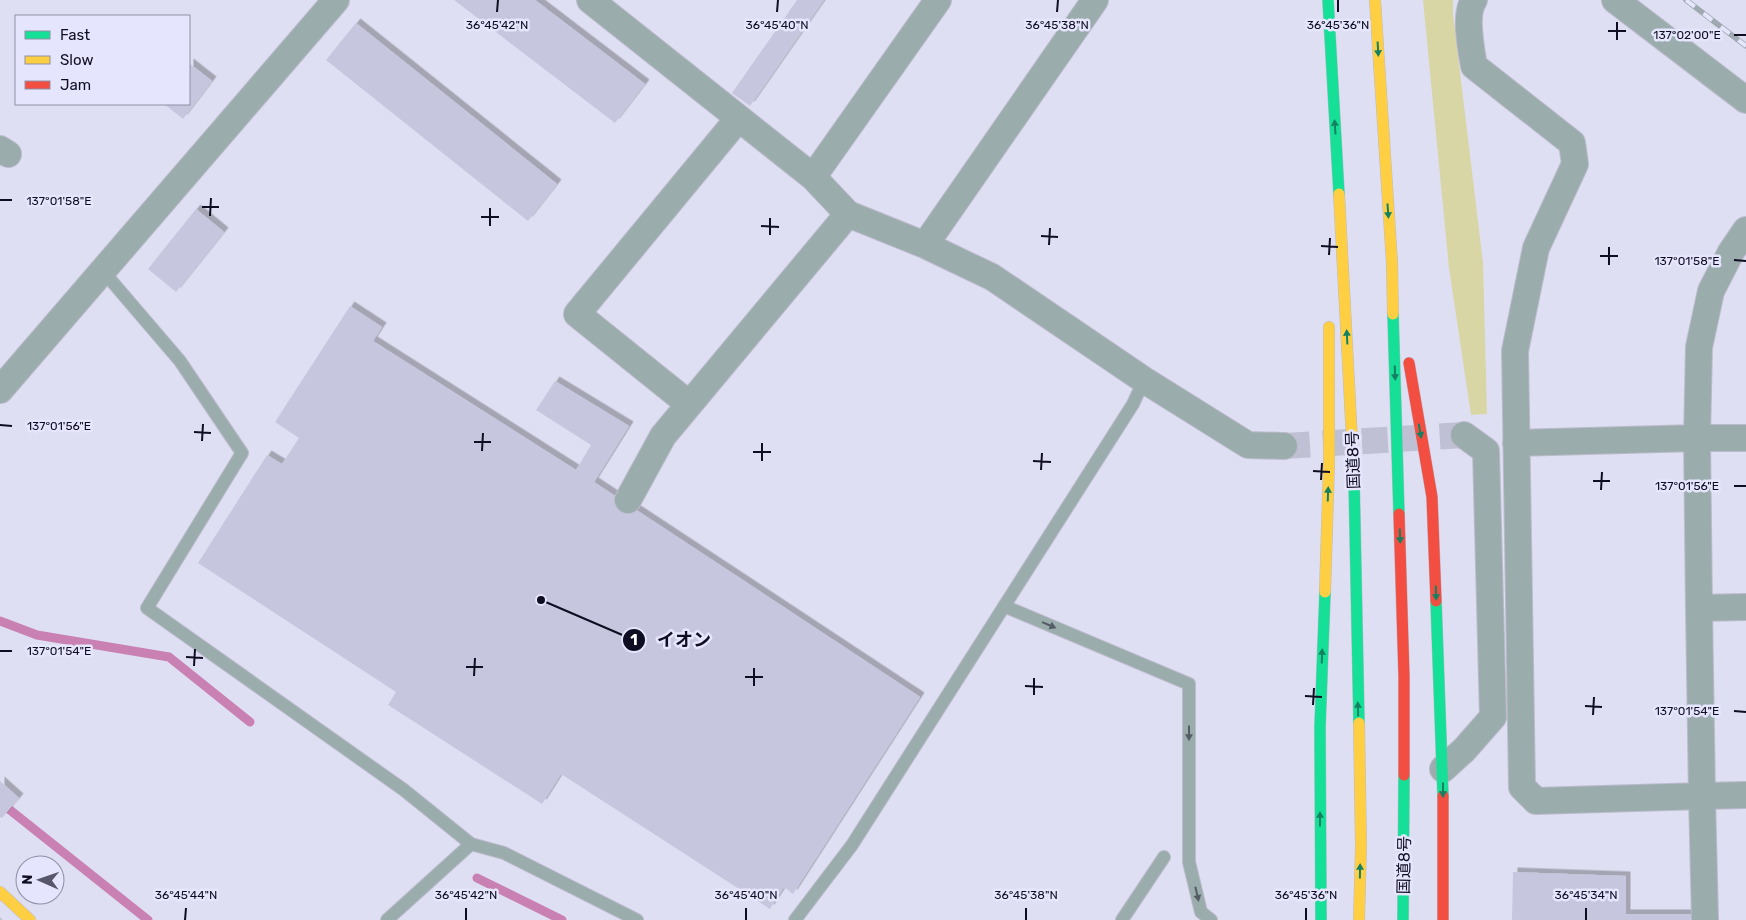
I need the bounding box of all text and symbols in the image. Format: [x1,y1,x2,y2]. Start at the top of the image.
legend [15,15,190,105]
text: 36°45'42"N [466,18,528,32]
text: 36°45'40"N [745,18,809,32]
text: 36°45'38"N [1025,18,1089,32]
text: 36°45'36"N [1307,18,1369,32]
text: Fast [60,26,90,44]
text: 137°02'00"E [1653,28,1721,42]
one-way arrow [1374,41,1382,57]
text: Slow [60,51,93,69]
text: Jam [60,76,91,94]
one-way arrow [1331,119,1339,135]
text: 137°01'58"E [26,194,92,208]
one-way arrow [1385,203,1393,219]
text: 137°01'58"E [1654,254,1720,268]
one-way arrow [1342,328,1350,344]
one-way arrow [1391,365,1399,381]
text: 137°01'56"E [27,419,91,433]
one-way arrow [1417,424,1425,440]
street label: 国道8号 [1342,431,1364,489]
text: 137°01'56"E [1655,479,1719,493]
one-way arrow [1324,486,1332,502]
one-way arrow [1396,528,1404,544]
one-way arrow [1432,585,1440,601]
one-way arrow [1042,621,1056,629]
callout: イオン [622,623,721,656]
text: イオン [657,629,711,651]
text: 1 [630,631,638,649]
text: 137°01'54"E [27,644,91,658]
one-way arrow [1318,648,1326,664]
one-way arrow [1354,701,1362,717]
text: 137°01'54"E [1655,704,1719,718]
one-way arrow [1185,725,1193,741]
one-way arrow [1439,782,1447,798]
one-way arrow [1316,811,1324,827]
street label: 国道8号 [1394,836,1414,894]
north arrow [15,855,65,905]
one-way arrow [1357,863,1365,879]
text: N [19,874,36,885]
one-way arrow [1193,887,1201,902]
text: 36°45'44"N [155,888,217,902]
text: 36°45'42"N [435,888,497,902]
text: 36°45'40"N [714,888,778,902]
text: 36°45'38"N [994,888,1058,902]
text: 36°45'36"N [1275,888,1337,902]
text: 36°45'34"N [1554,888,1618,902]

